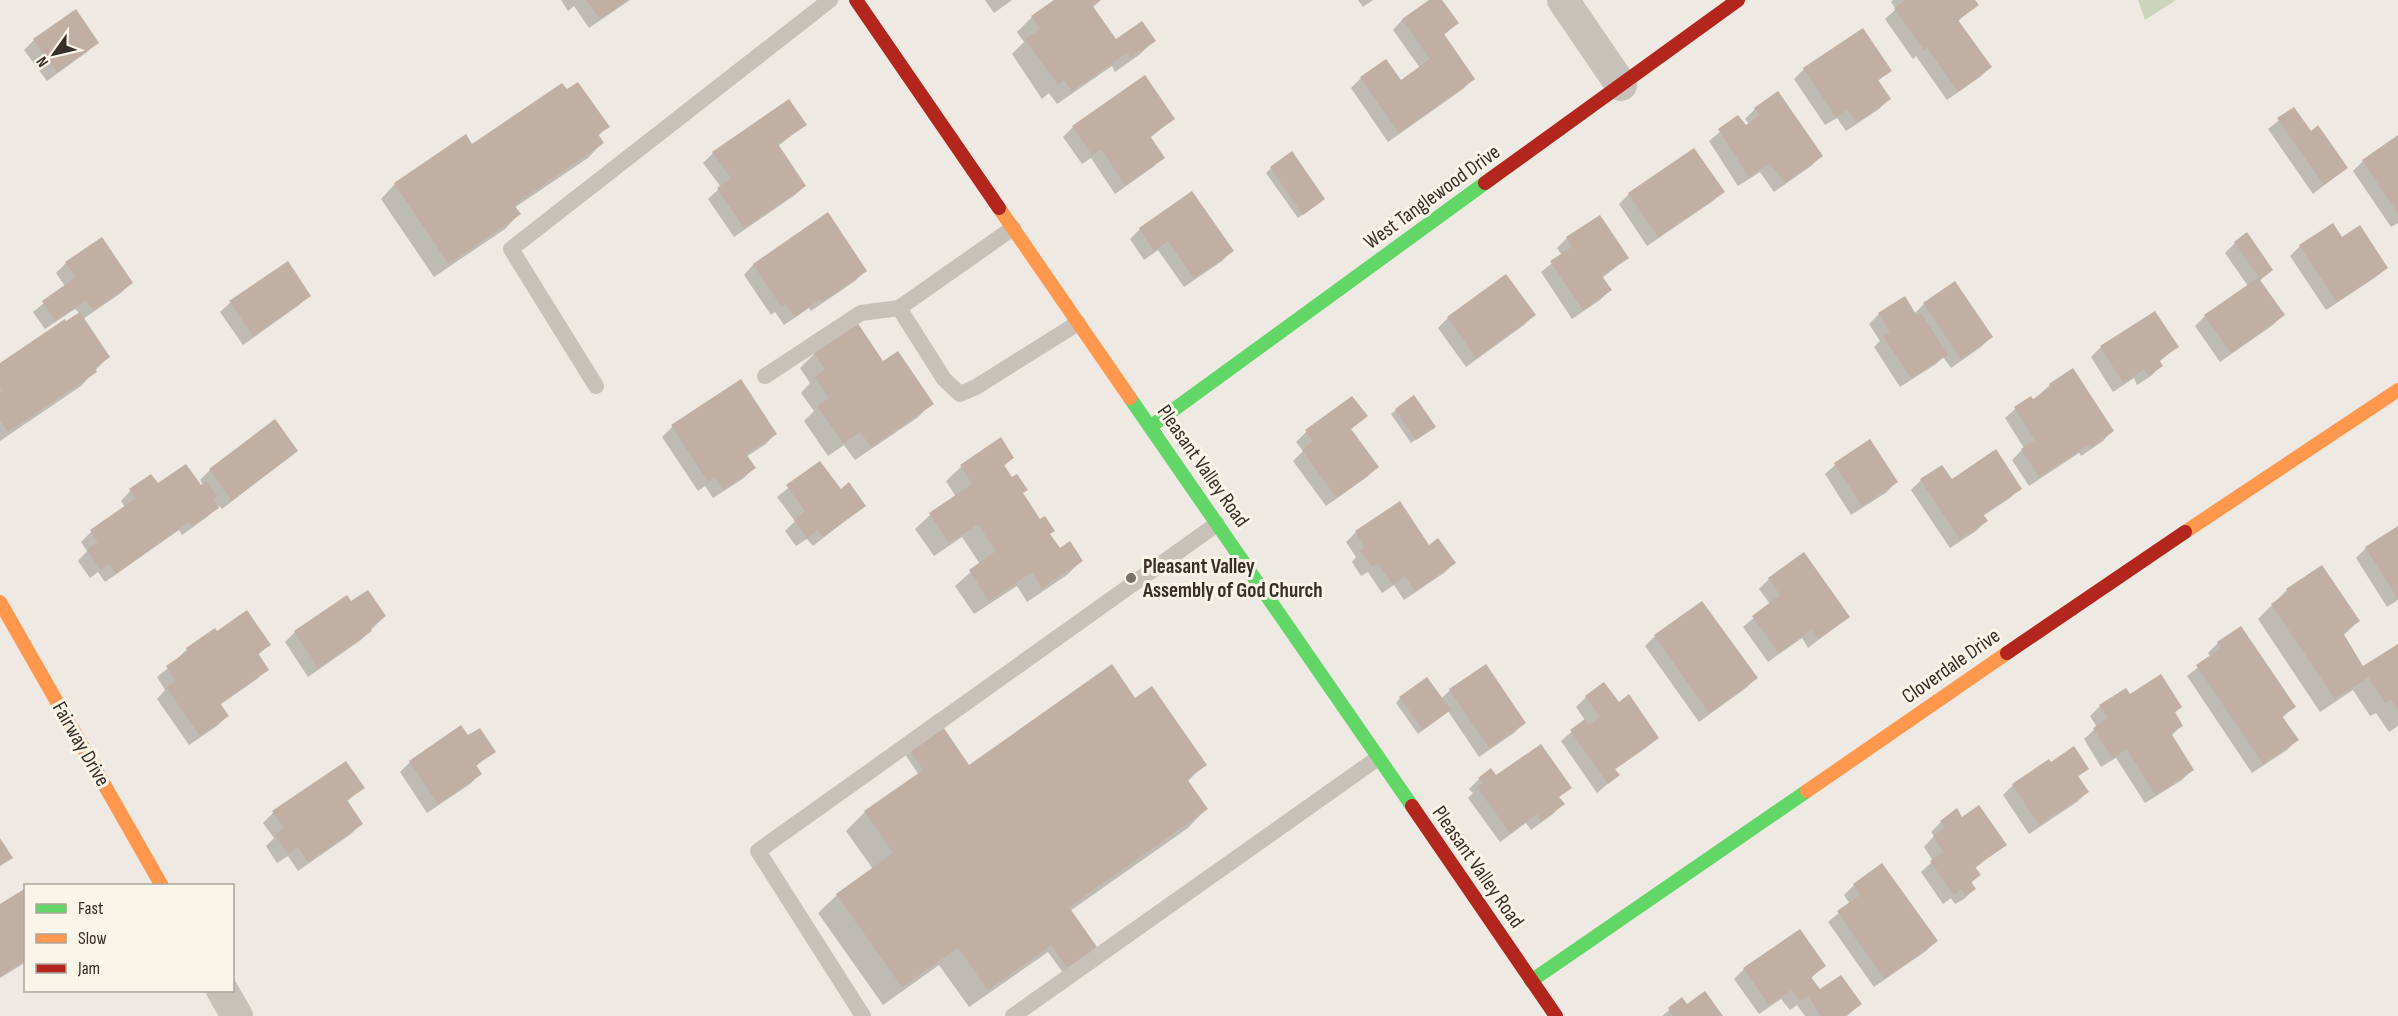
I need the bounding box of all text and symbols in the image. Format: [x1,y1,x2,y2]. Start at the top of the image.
north arrow [24,24,84,84]
text: N [33,53,53,70]
street label: West Tanglewood Drive [1359,139,1505,255]
street label: Pleasant Valley Road [1152,400,1254,532]
place label: Pleasant Valley Assembly of God Church [1142,554,1323,603]
marker: Pleasant Valley Assembly of God Church [1124,571,1138,585]
street label: Cloverdale Drive [1897,623,2005,709]
street label: Fairway Drive [47,697,115,791]
street label: Pleasant Valley Road [1427,801,1529,933]
legend [24,884,234,992]
text: Fast [78,898,104,919]
text: Slow [78,928,107,949]
text: Jam [77,958,100,979]

